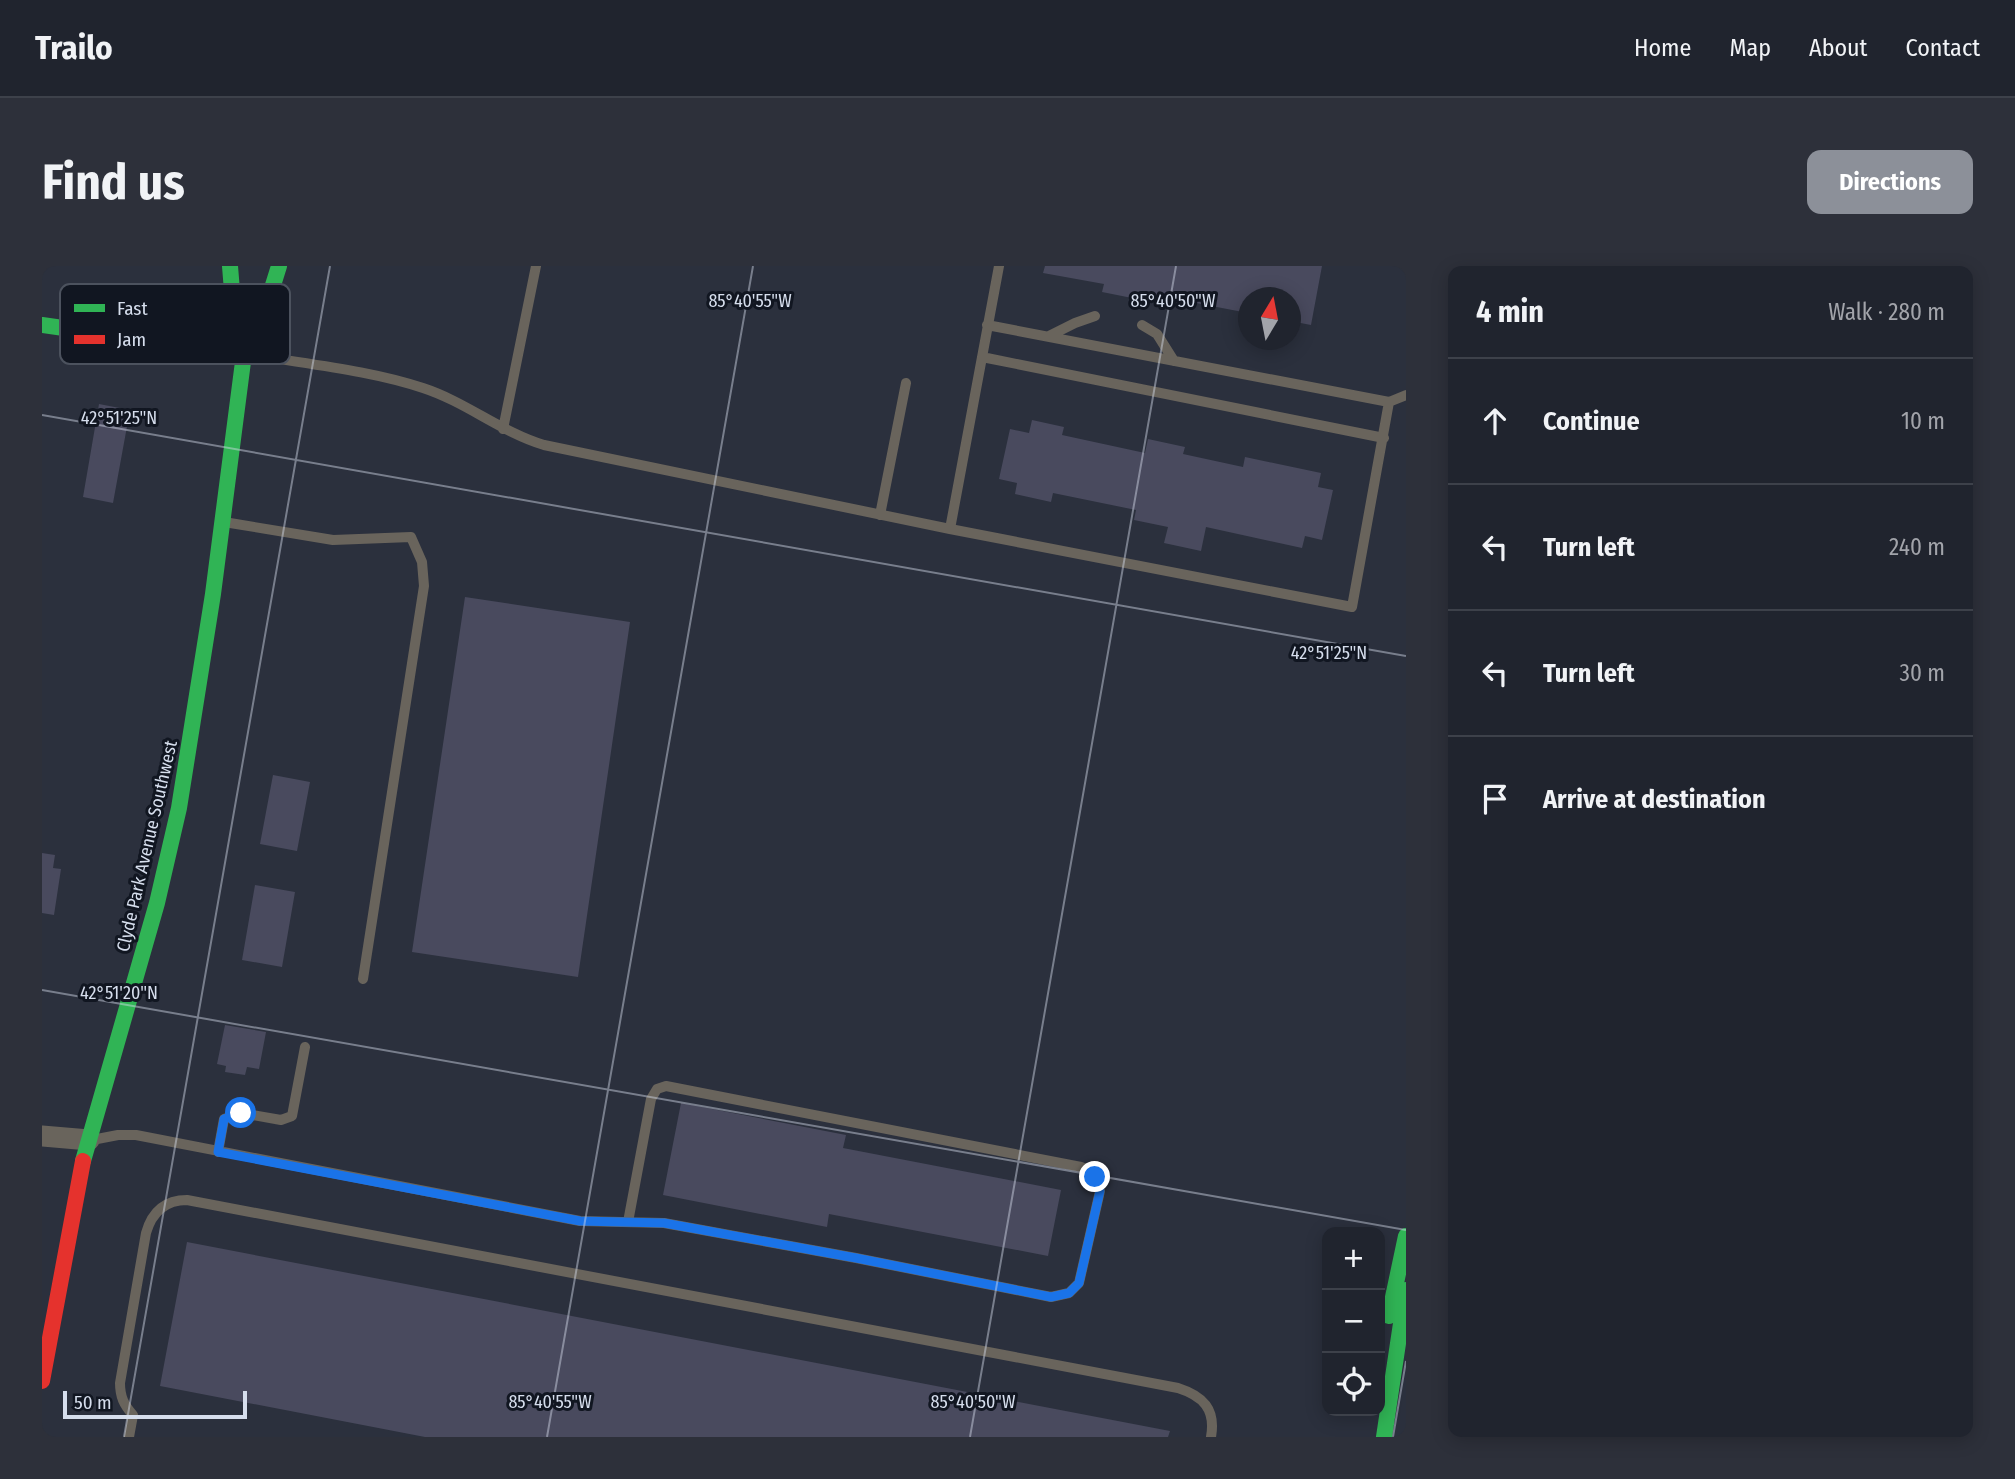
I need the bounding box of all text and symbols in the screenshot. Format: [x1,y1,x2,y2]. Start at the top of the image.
text: Trailo [35,28,113,68]
text: Home [1634,34,1691,62]
text: Map [1729,34,1771,62]
text: About [1809,34,1867,62]
text: Contact [1905,34,1980,62]
button: Directions [1807,150,1973,214]
text: Find us [42,153,185,212]
legend [60,284,290,364]
north arrow [1238,287,1301,350]
text: 85°40'55"W [708,290,792,312]
text: 85°40'50"W [1131,290,1216,312]
text: 4 min [1476,294,1544,330]
text: Fast [117,297,148,320]
text: Walk · 280 m [1828,298,1945,326]
text: Jam [117,328,146,351]
icon: ahead [1476,402,1514,440]
text: Continue [1543,406,1640,437]
text: 42°51'25"N [81,407,157,429]
text: 10 m [1901,407,1945,435]
icon: left [1476,528,1514,566]
text: Turn left [1543,532,1635,563]
text: 240 m [1889,533,1945,561]
text: 42°51'25"N [1291,642,1367,664]
icon: left [1476,654,1514,692]
text: Turn left [1543,658,1635,689]
text: 30 m [1900,659,1945,687]
street label: Clyde Park Avenue Southwest [112,738,182,954]
icon: arrive [1476,780,1514,818]
text: Arrive at destination [1543,784,1766,815]
text: 42°51'20"N [80,982,158,1004]
route start [225,1097,256,1128]
route end [1079,1161,1110,1192]
map controls [1322,1227,1385,1416]
button: + [1322,1227,1385,1290]
button: − [1322,1290,1385,1353]
button: locate [1322,1353,1385,1416]
scale bar [63,1388,247,1420]
text: 50 m [74,1391,112,1414]
text: 85°40'55"W [508,1391,592,1413]
text: 85°40'50"W [931,1391,1016,1413]

